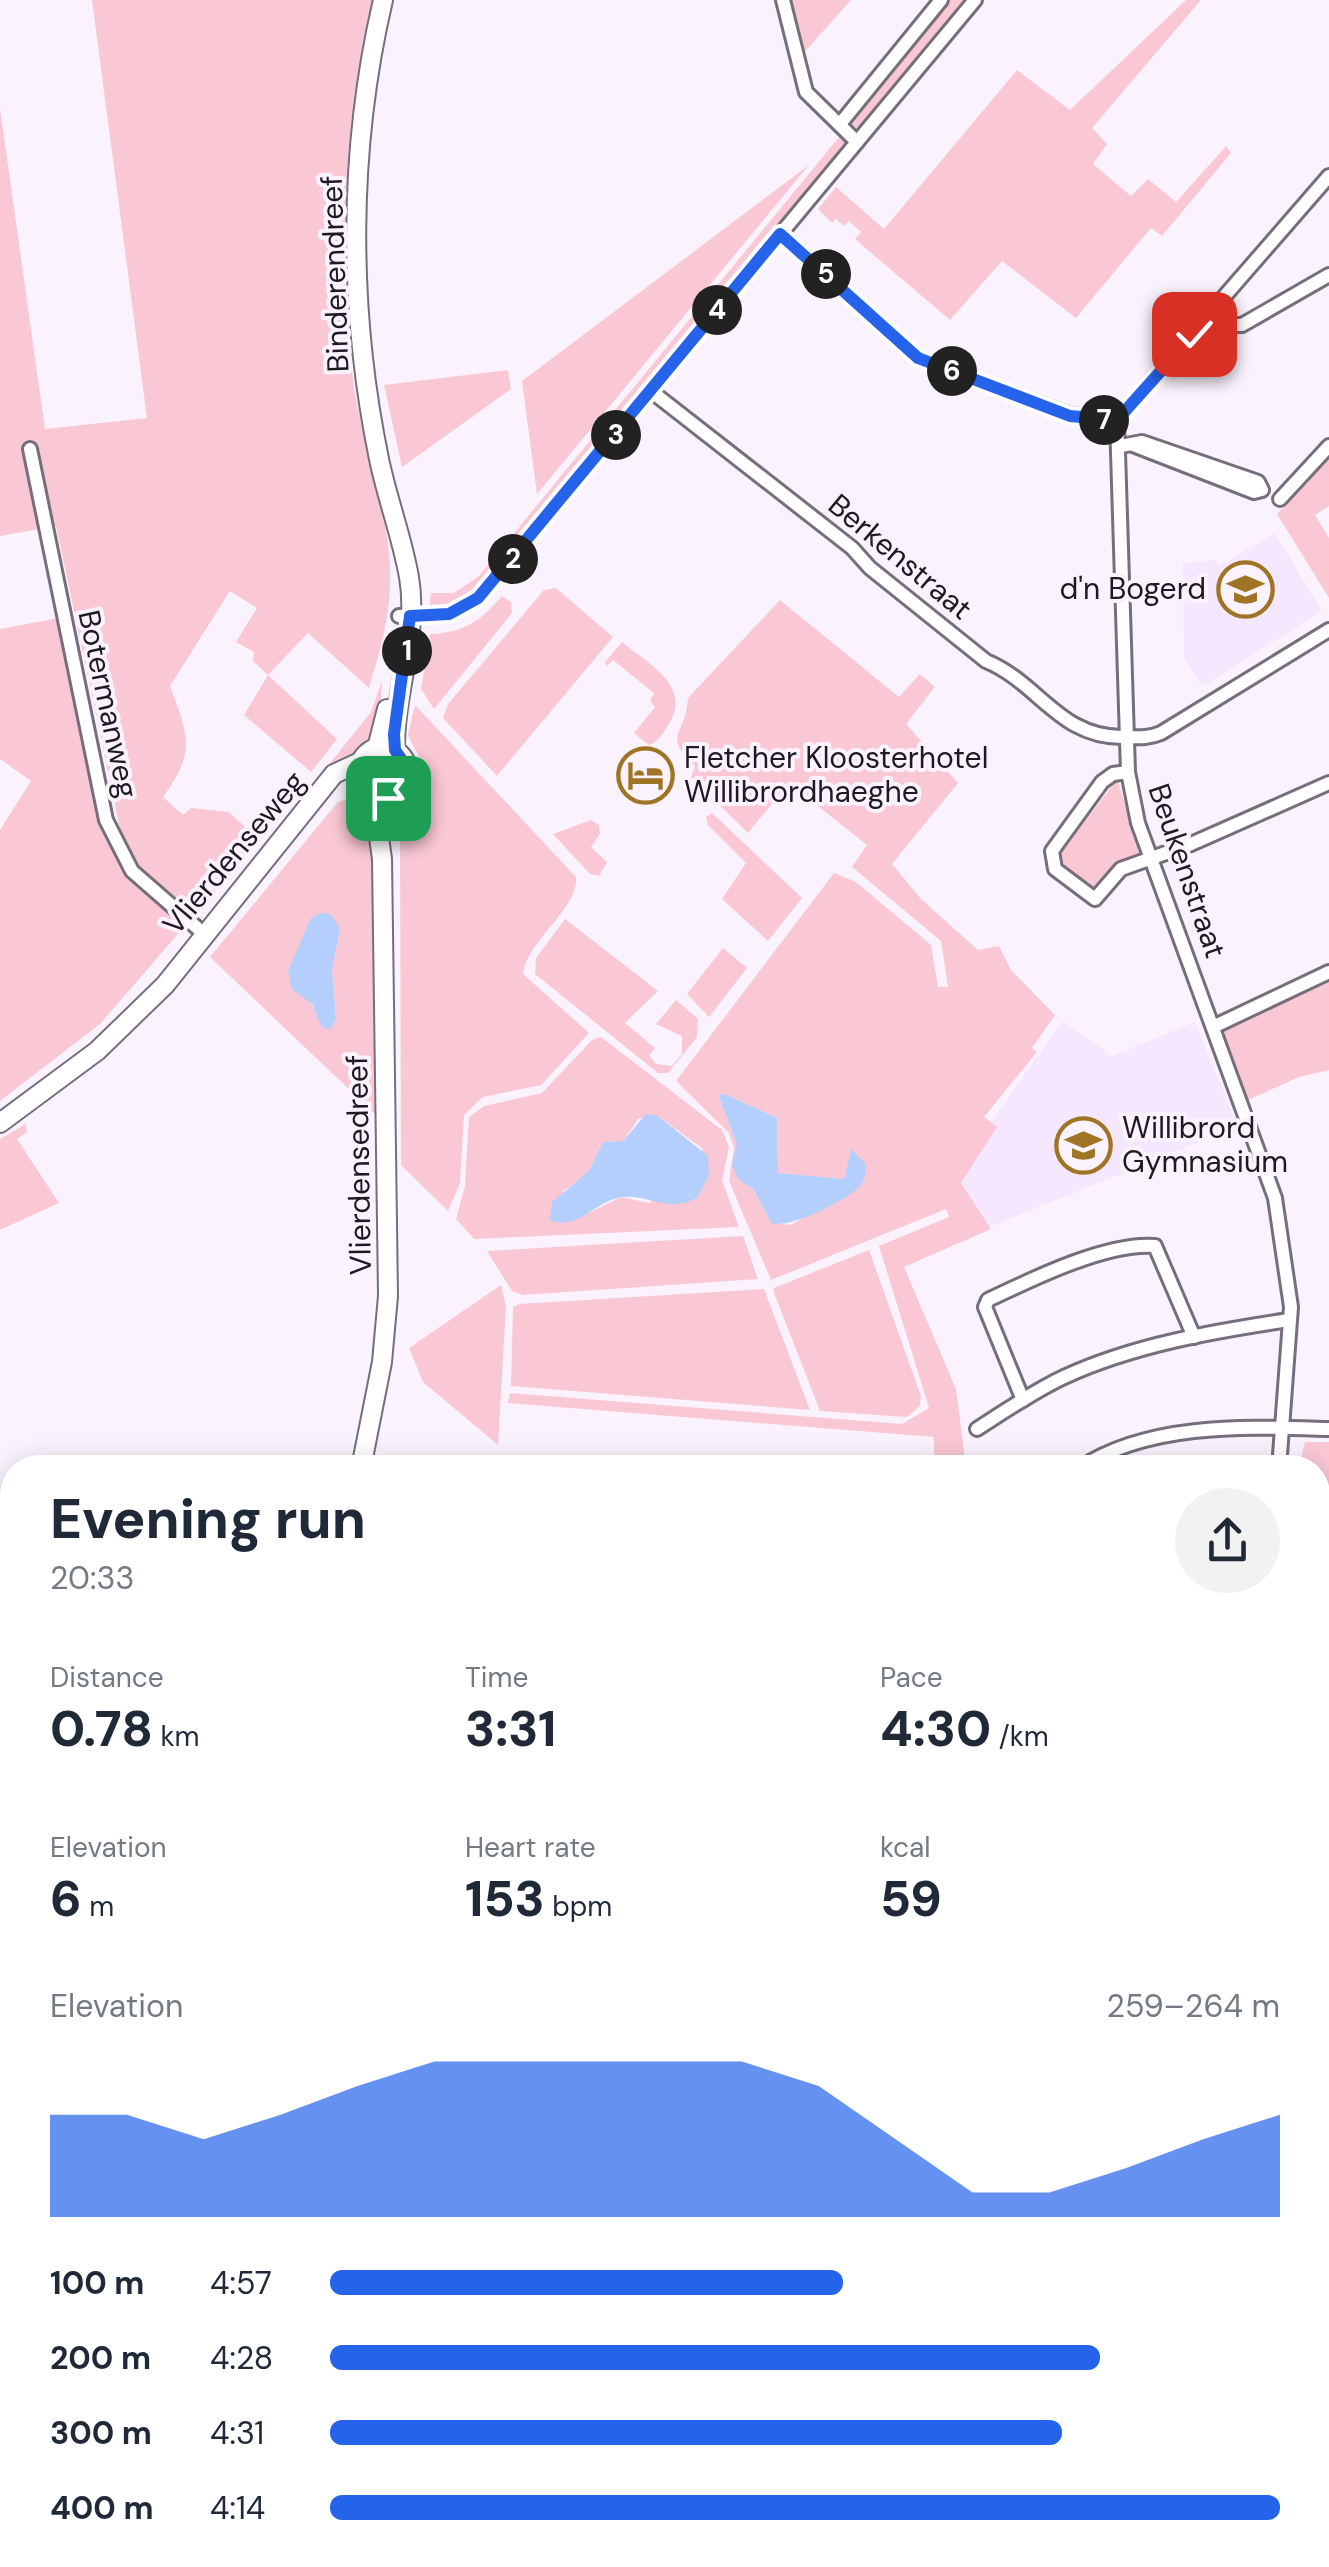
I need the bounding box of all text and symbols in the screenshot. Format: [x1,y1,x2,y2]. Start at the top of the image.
street label: Binderendreef [312,175,357,373]
pin: 5 [801,249,851,299]
text: 5 [817,255,835,292]
pin: 4 [692,285,742,335]
text: 4 [708,291,726,328]
pin [1152,292,1237,377]
icon: check [1167,307,1222,362]
pin: 6 [927,346,977,396]
text: 6 [943,352,961,389]
pin: 7 [1079,395,1129,445]
text: 7 [1096,401,1112,438]
pin: 3 [591,410,641,460]
text: 3 [608,416,624,453]
street label: Berkenstraat [820,485,980,628]
pin: 2 [488,534,538,584]
text: 2 [505,540,521,577]
school or university icon: d'n Bogerd [1215,559,1275,619]
place label: d'n Bogerd [1059,569,1206,608]
street label: Botermanweg [70,606,147,801]
pin: 1 [382,626,432,676]
text: 1 [402,632,412,669]
place label: Fletcher Kloosterhotel Willibrordhaeghe [684,738,988,811]
hotel icon: Fletcher Kloosterhotel Willibrordhaeghe [615,745,675,805]
pin [346,756,431,841]
street label: Vlierdenseweg [154,763,314,943]
icon: arrive [361,771,416,826]
street label: Beukenstraat [1139,779,1236,963]
street label: Vlierdensedreef [337,1055,380,1275]
place label: Willibrord Gymnasium [1122,1108,1288,1181]
school or university icon: Willibrord Gymnasium [1053,1115,1113,1175]
text: Evening run [50,1483,366,1555]
button: share [1175,1488,1280,1593]
text: 20:33 [50,1557,134,1599]
text: Distance [50,1659,164,1696]
text: Time [465,1659,528,1696]
text: Pace [880,1659,943,1696]
text: 0.78 [50,1696,153,1762]
text: 3:31 [465,1696,557,1762]
text: 4:30 [880,1696,991,1762]
text: km [153,1718,200,1755]
text: /km [991,1718,1049,1755]
text: Elevation [50,1829,167,1866]
text: Heart rate [465,1829,596,1866]
text: kcal [880,1829,931,1866]
text: 6 [50,1866,82,1932]
text: 153 [465,1866,545,1932]
text: 59 [880,1866,942,1932]
text: m [82,1888,114,1925]
text: bpm [545,1888,612,1925]
text: Elevation [50,1985,183,2027]
text: 259–264 m [1106,1985,1280,2027]
text: 100 m [50,2262,144,2304]
text: 4:57 [210,2262,272,2304]
text: 200 m [50,2337,151,2379]
text: 4:28 [210,2337,273,2379]
text: 300 m [50,2412,152,2454]
text: 4:31 [210,2412,264,2454]
text: 400 m [50,2487,154,2529]
text: 4:14 [210,2487,265,2529]

